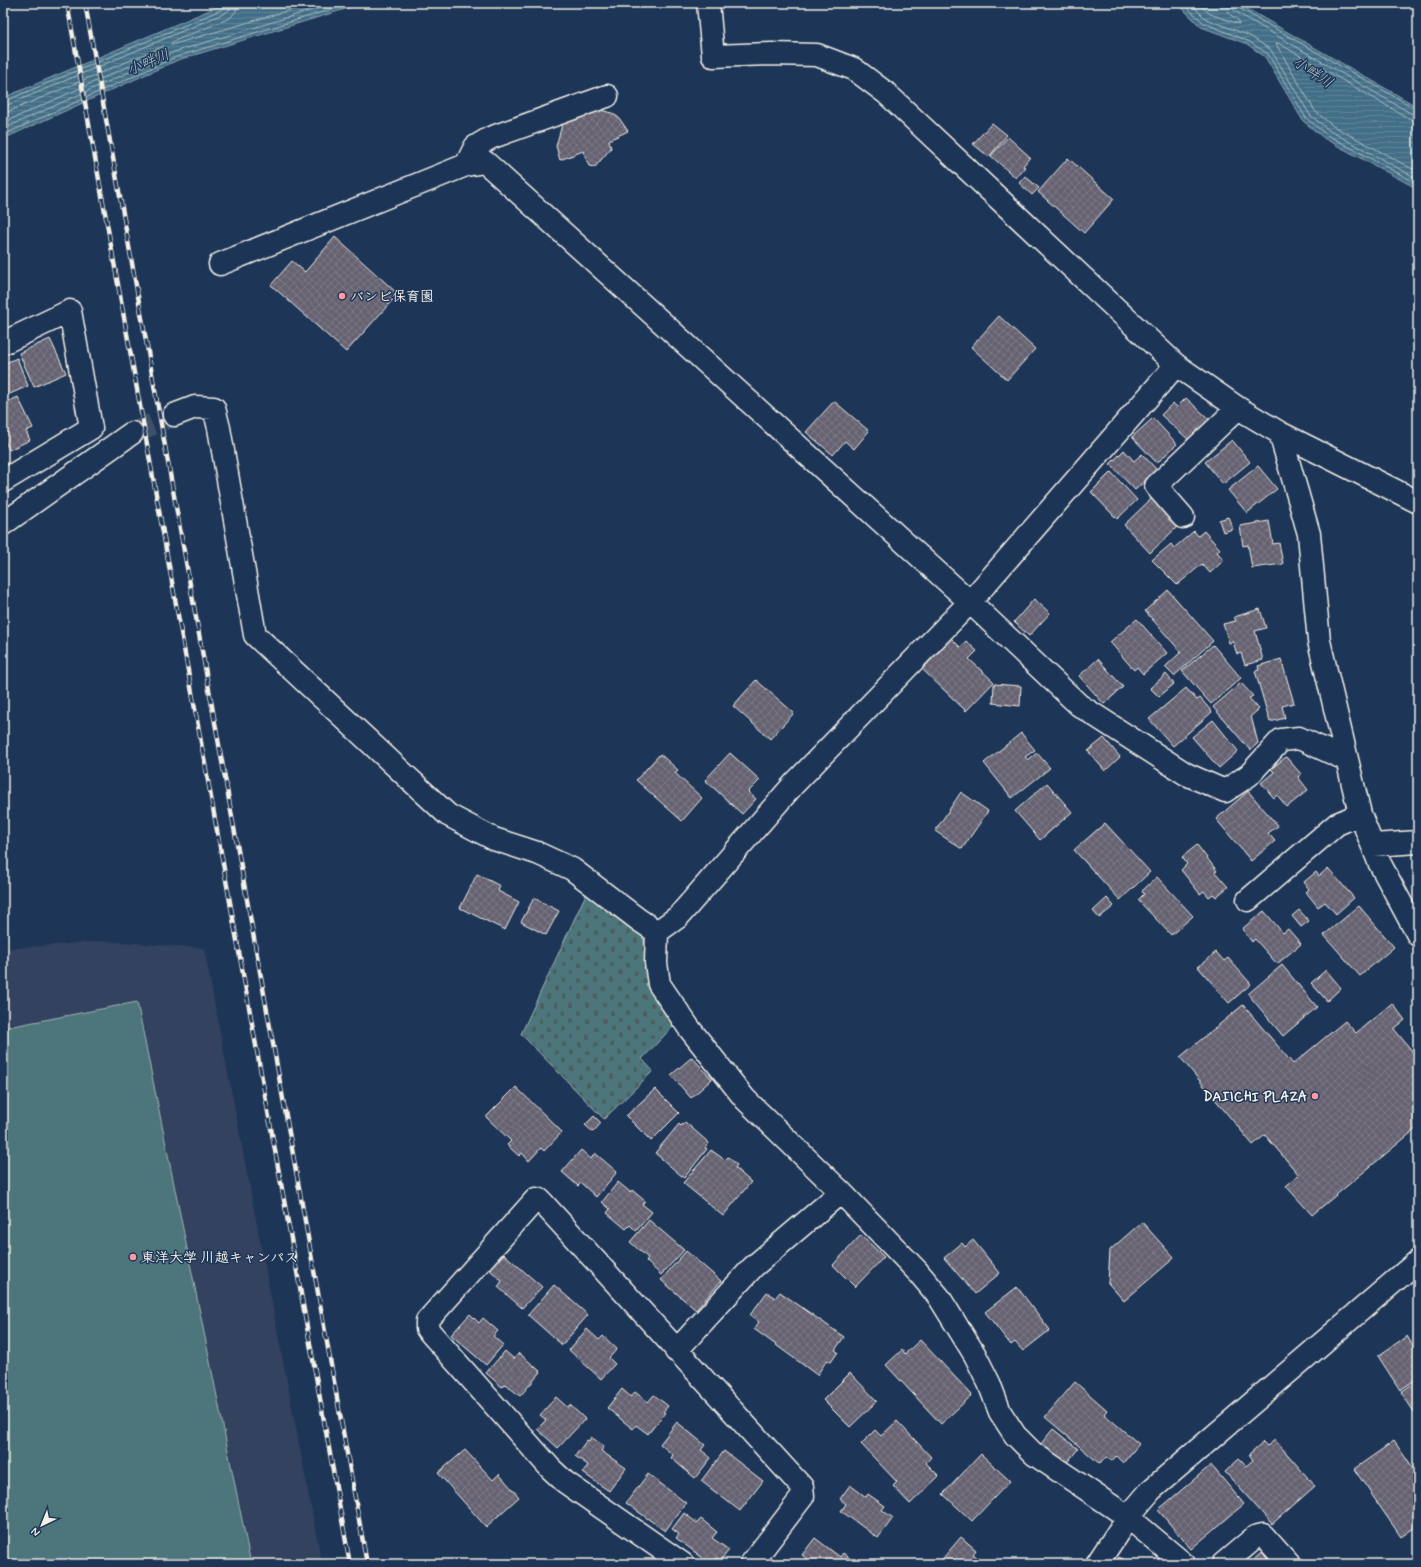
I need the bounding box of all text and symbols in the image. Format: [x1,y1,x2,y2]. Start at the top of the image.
water label: 小畔川 [124,45,173,81]
water label: 小畔川 [1288,52,1337,93]
place label: バンビ保育園 [350,288,434,306]
marker: バンビ保育園 [337,291,347,301]
place label: DAIICHI PLAZA [1203,1088,1307,1106]
marker: DAIICHI PLAZA [1310,1091,1320,1101]
place label: 東洋大学 川越キャンパス [141,1249,298,1267]
marker: 東洋大学 川越キャンパス [128,1252,138,1262]
north arrow [22,1505,62,1545]
text: N [28,1524,43,1539]

